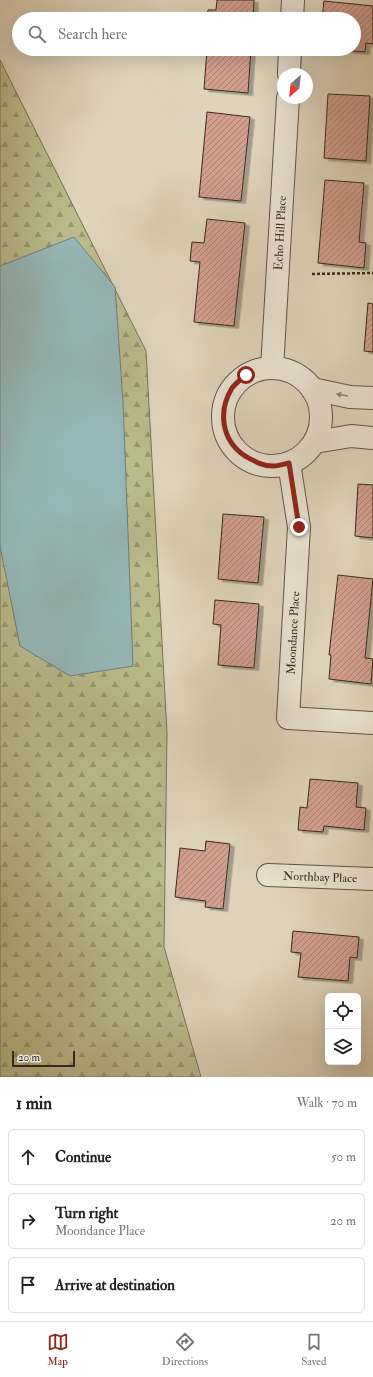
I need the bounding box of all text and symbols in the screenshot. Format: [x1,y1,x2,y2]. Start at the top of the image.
search box [12,12,361,56]
icon: search [26,23,48,45]
text: Search here [58,25,127,44]
north arrow [277,68,313,104]
street label: Echo Hill Place [271,195,290,271]
route start [237,366,255,384]
one-way arrow [336,392,349,398]
route end [290,518,308,536]
street label: Moondance Place [284,591,303,675]
street label: Northbay Place [283,869,357,886]
map controls [325,993,361,1065]
button: locate [325,993,361,1029]
button: layers [325,1029,361,1065]
scale bar [12,1049,75,1068]
text: 20 m [18,1051,40,1064]
text: 1 min [16,1093,52,1114]
text: Walk · 70 m [297,1095,357,1111]
icon: ahead [17,1146,39,1168]
text: Continue [55,1148,111,1167]
text: 50 m [331,1149,356,1165]
text: Turn right [55,1204,118,1223]
icon: right [17,1210,39,1232]
text: 20 m [330,1213,356,1229]
text: Moondance Place [55,1223,145,1239]
icon: arrive [17,1274,39,1296]
text: Arrive at destination [55,1276,175,1295]
tab: Map [47,1331,69,1368]
tab: Directions [162,1331,208,1368]
tab: Saved [301,1331,326,1368]

